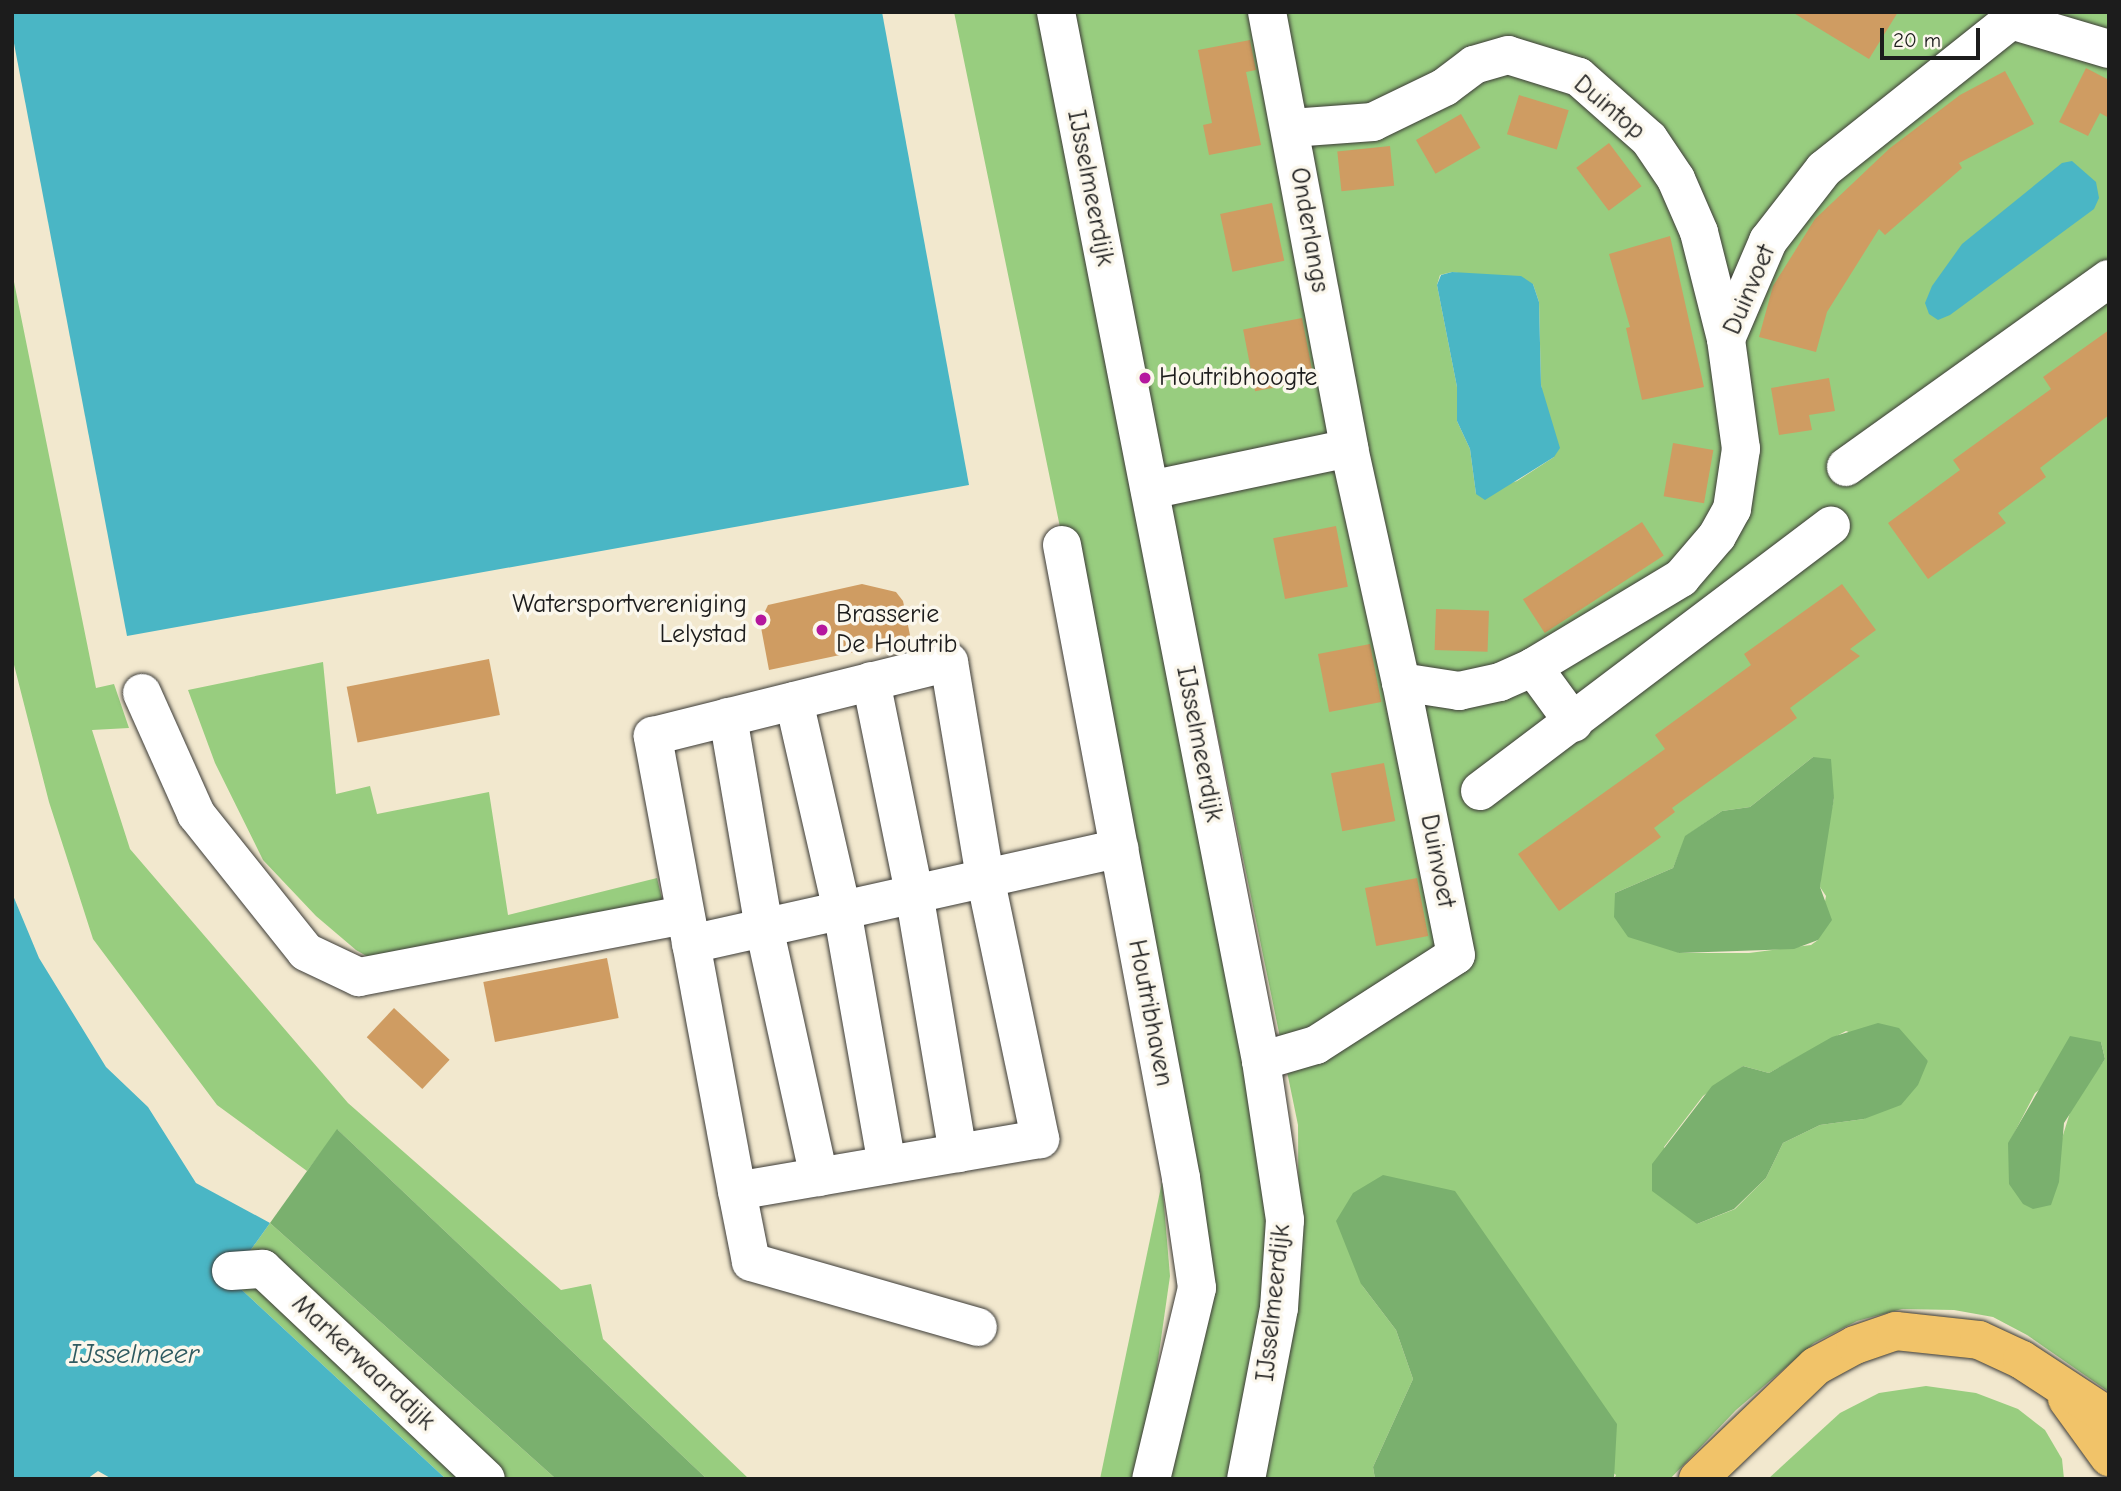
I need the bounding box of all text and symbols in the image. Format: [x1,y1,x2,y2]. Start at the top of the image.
scale bar [1883,14,1983,58]
text: 20 m [1893,28,1941,52]
street label: Duintop [1567,69,1651,147]
street label: IJsselmeerdijk [1060,108,1120,268]
street label: Onderlangs [1283,165,1335,295]
street label: Duinvoet [1717,240,1783,340]
place label: Houtribhoogte [1159,362,1317,394]
marker: Houtribhoogte [1137,370,1153,386]
place label: Watersportvereniging Lelystad [512,589,747,650]
place label: Brasserie De Houtrib [836,599,957,660]
marker: Watersportvereniging Lelystad [753,612,769,628]
marker: Brasserie De Houtrib [814,622,830,638]
street label: IJsselmeerdijk [1169,664,1229,824]
street label: Duinvoet [1413,812,1461,910]
street label: Houtribhaven [1121,937,1179,1089]
street label: IJsselmeerdijk [1250,1223,1298,1383]
street label: Markerwaarddijk [285,1289,441,1437]
water label: IJsselmeer [69,1337,199,1371]

